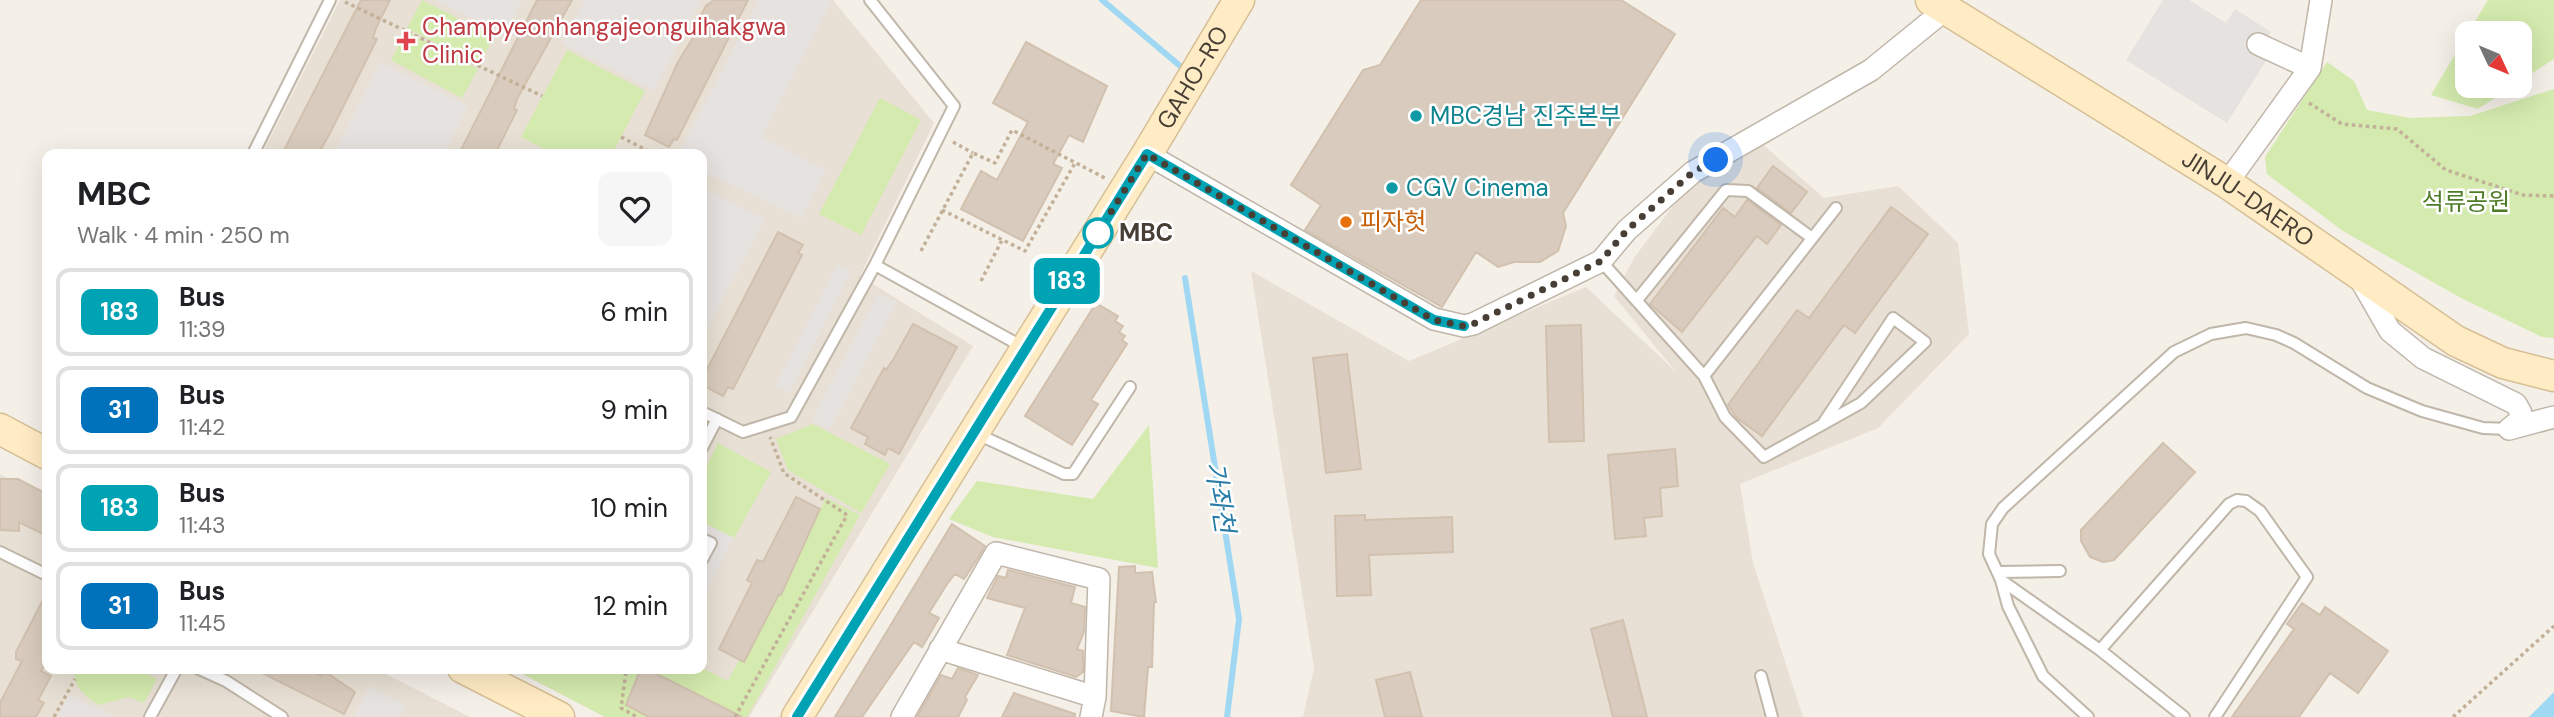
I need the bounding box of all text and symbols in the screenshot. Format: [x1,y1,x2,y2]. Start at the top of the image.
place label: Champyeonhangajeonguihakgwa Clinic [422,11,786,70]
street label: GAHO-RO [1149,20,1235,135]
north arrow [2455,21,2532,98]
map controls [2455,21,2532,98]
marker: Champyeonhangajeonguihakgwa Clinic [396,31,416,51]
place label: MBC경남 진주본부 [1430,100,1621,131]
marker: MBC경남 진주본부 [1408,108,1424,124]
your location [1698,142,1733,177]
street label: JINJU-DAERO [2176,143,2320,253]
text: MBC [77,172,152,215]
button: heart [598,172,672,246]
place label: CGV Cinema [1406,172,1549,203]
marker: CGV Cinema [1384,180,1400,196]
park label: 석류공원 [2422,186,2510,217]
place label: 피자헛 [1360,206,1426,237]
marker: 피자헛 [1338,214,1354,230]
place label: MBC [1119,217,1173,248]
marker: MBC [1083,218,1113,248]
text: Walk · 4 min · 250 m [77,220,290,250]
line badge: 183 [1027,258,1107,304]
text: 183 [1048,265,1086,296]
text: Bus [179,280,225,314]
text: 6 min [600,295,668,329]
text: 183 [100,296,139,327]
text: 11:39 [179,314,225,344]
text: Bus [179,378,225,412]
text: 9 min [600,393,668,427]
text: 31 [108,394,131,425]
text: 11:42 [179,412,225,442]
water label: 가좌천 [1198,459,1243,538]
text: Bus [179,476,225,510]
text: 10 min [591,491,668,525]
text: 183 [100,492,139,523]
text: 11:43 [179,510,226,540]
text: Bus [179,574,225,608]
text: 12 min [594,589,668,623]
text: 31 [108,590,131,621]
text: 11:45 [179,608,226,638]

